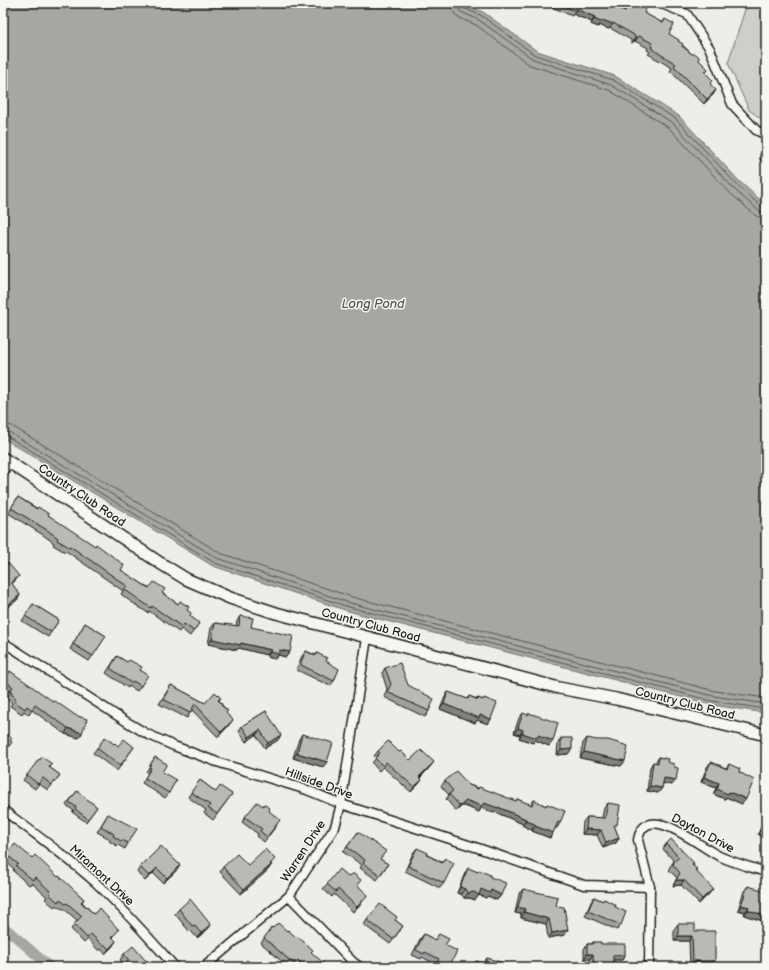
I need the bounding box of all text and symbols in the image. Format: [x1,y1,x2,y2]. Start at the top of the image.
water label: Long Pond [342,296,405,312]
street label: Country Club Road [35,461,128,530]
street label: Country Club Road [320,605,422,646]
street label: Country Club Road [634,684,736,723]
street label: Hillside Drive [283,764,355,803]
street label: Dayton Drive [669,811,737,856]
street label: Warren Drive [278,817,329,885]
street label: Miramont Drive [66,842,137,909]

